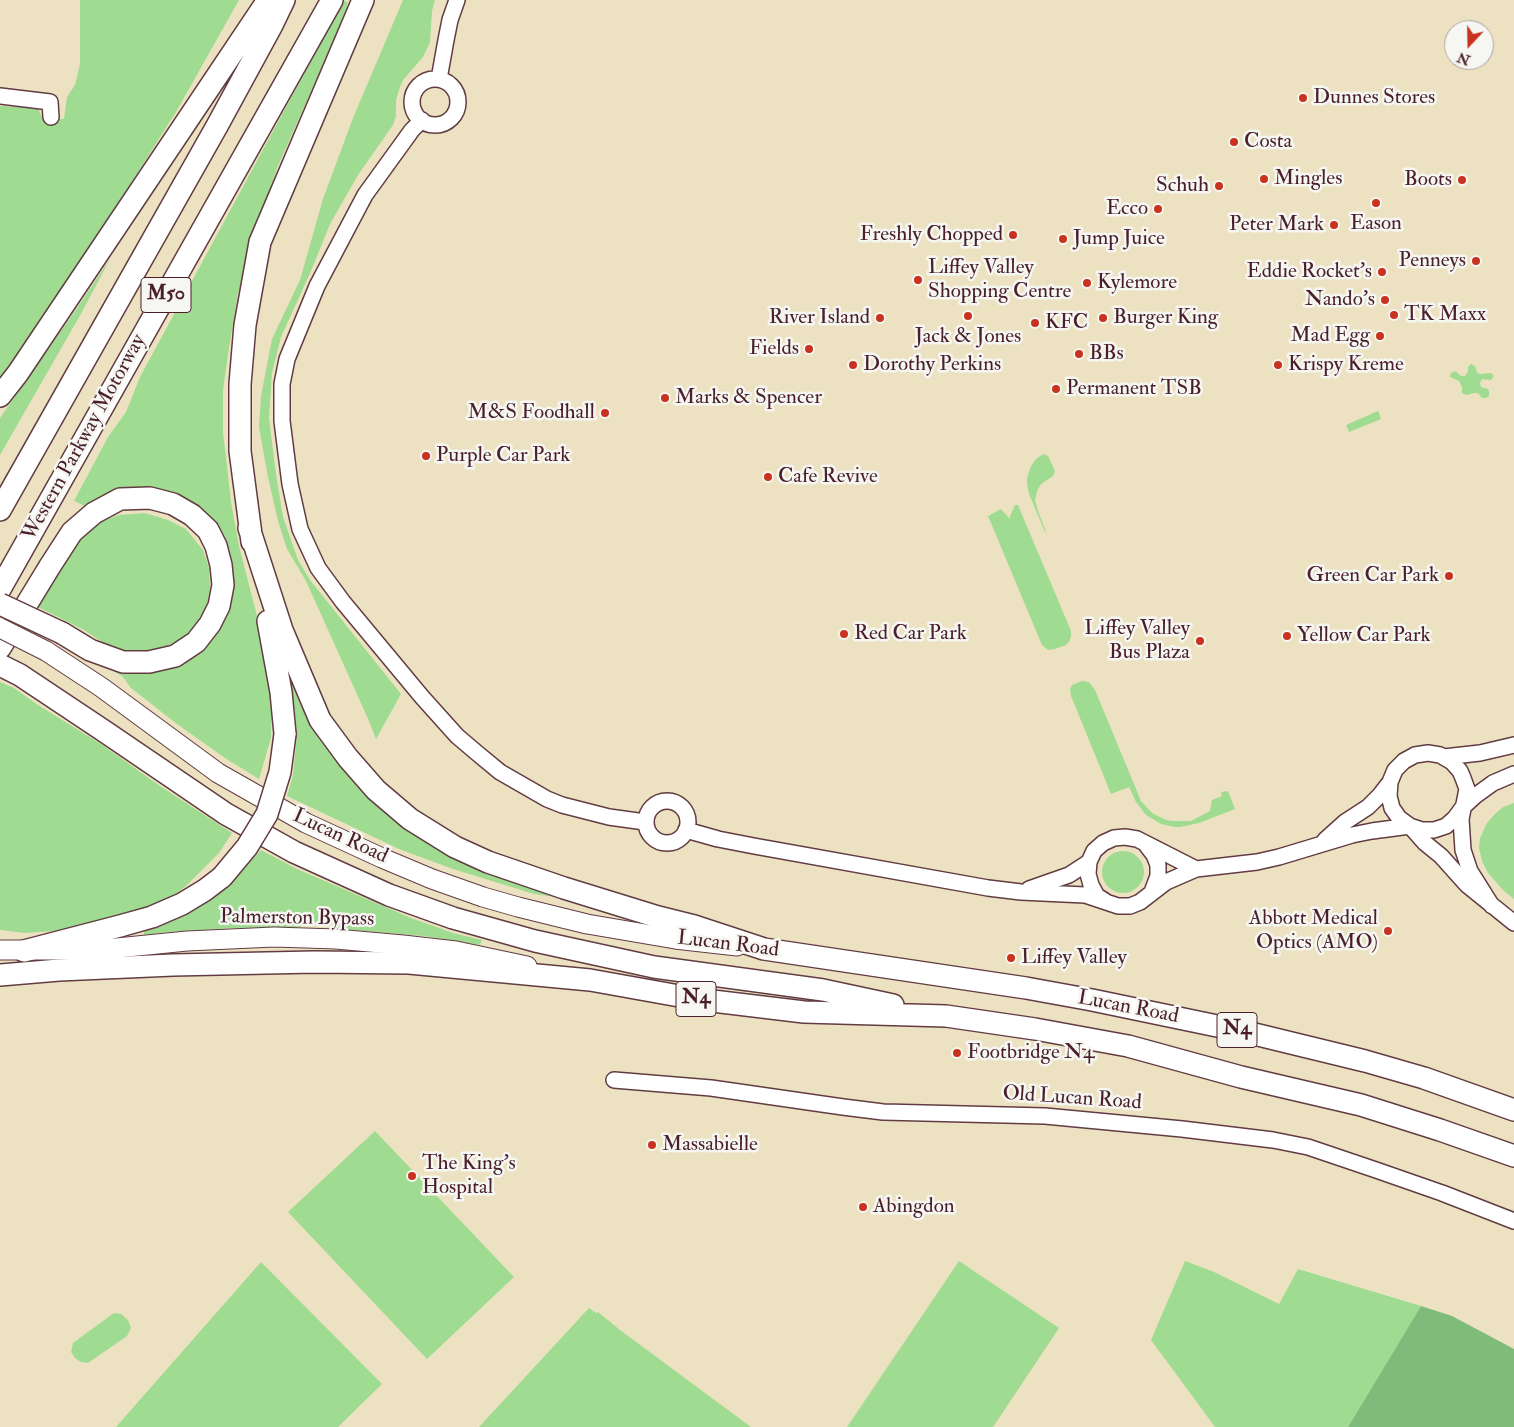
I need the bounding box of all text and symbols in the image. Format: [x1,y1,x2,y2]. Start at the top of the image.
north arrow [1444,20,1494,70]
text: N [1455,48,1473,69]
place label: Dunnes Stores [1313,85,1435,111]
marker: Dunnes Stores [1297,92,1309,104]
place label: Costa [1244,129,1292,155]
marker: Costa [1228,136,1240,148]
place label: Mingles [1274,166,1342,192]
place label: Boots [1404,167,1452,193]
place label: Schuh [1156,173,1209,199]
marker: Mingles [1258,173,1270,185]
marker: Boots [1456,174,1468,186]
marker: Schuh [1213,180,1225,192]
place label: Ecco [1106,196,1148,222]
marker: Eason [1370,197,1382,209]
marker: Ecco [1152,203,1164,215]
place label: Eason [1350,211,1402,237]
place label: Peter Mark [1229,212,1324,238]
marker: Peter Mark [1328,219,1340,231]
place label: Freshly Chopped [860,222,1003,248]
place label: Jump Juice [1073,226,1165,252]
marker: Freshly Chopped [1007,229,1019,241]
marker: Jump Juice [1057,233,1069,245]
place label: Penneys [1399,248,1466,274]
place label: Liffey Valley Shopping Centre [928,255,1071,305]
marker: Penneys [1470,255,1482,267]
place label: Eddie Rocket's [1247,259,1372,285]
marker: Eddie Rocket's [1376,266,1388,278]
place label: Kylemore [1097,270,1177,296]
marker: Liffey Valley Shopping Centre [912,274,924,286]
marker: Kylemore [1081,277,1093,289]
road number: M50 [141,278,191,312]
place label: Nando's [1305,287,1375,313]
marker: Nando's [1379,294,1391,306]
place label: TK Maxx [1404,302,1486,328]
place label: River Island [769,305,870,331]
place label: Burger King [1113,305,1218,331]
marker: TK Maxx [1388,309,1400,321]
marker: Jack & Jones [962,310,974,322]
place label: KFC [1045,310,1088,336]
marker: River Island [874,312,886,324]
marker: Burger King [1097,312,1109,324]
marker: KFC [1029,317,1041,329]
place label: Mad Egg [1291,323,1370,349]
place label: Jack & Jones [915,324,1021,350]
street label: Western Parkway Motorway [18,330,152,546]
marker: Mad Egg [1374,330,1386,342]
place label: Fields [749,336,799,362]
place label: BBs [1089,341,1124,367]
marker: Fields [803,343,815,355]
marker: BBs [1073,348,1085,360]
place label: Dorothy Perkins [863,352,1001,378]
place label: Krispy Kreme [1288,352,1404,378]
marker: Dorothy Perkins [847,359,859,371]
marker: Krispy Kreme [1272,359,1284,371]
place label: Permanent TSB [1066,376,1202,402]
marker: Permanent TSB [1050,383,1062,395]
place label: Marks & Spencer [675,385,822,411]
marker: Marks & Spencer [659,392,671,404]
place label: M&S Foodhall [467,400,595,426]
marker: M&S Foodhall [599,407,611,419]
place label: Purple Car Park [436,443,570,469]
marker: Purple Car Park [420,450,432,462]
place label: Cafe Revive [778,464,878,490]
marker: Cafe Revive [762,471,774,483]
place label: Green Car Park [1306,563,1439,589]
marker: Green Car Park [1443,570,1455,582]
place label: Liffey Valley Bus Plaza [1084,616,1190,666]
place label: Red Car Park [854,621,967,647]
place label: Yellow Car Park [1297,623,1431,649]
marker: Red Car Park [838,628,850,640]
marker: Yellow Car Park [1281,630,1293,642]
marker: Liffey Valley Bus Plaza [1194,635,1206,647]
street label: Lucan Road [288,804,392,870]
street label: Palmerston Bypass [220,905,374,933]
place label: Abbott Medical Optics (AMO) [1249,906,1378,956]
marker: Abbott Medical Optics (AMO) [1382,925,1394,937]
street label: Lucan Road [676,926,780,964]
place label: Liffey Valley [1021,945,1127,971]
marker: Liffey Valley [1005,952,1017,964]
road number: N4 [676,982,716,1016]
street label: Lucan Road [1075,986,1181,1030]
road number: N4 [1217,1012,1257,1048]
place label: Footbridge N4 [967,1040,1094,1066]
marker: Footbridge N4 [951,1047,963,1059]
street label: Old Lucan Road [1002,1082,1142,1116]
place label: Massabielle [662,1132,758,1158]
marker: Massabielle [646,1139,658,1151]
place label: The King's Hospital [422,1151,516,1201]
marker: The King's Hospital [406,1170,418,1182]
place label: Abingdon [873,1194,955,1220]
marker: Abingdon [857,1201,869,1213]

